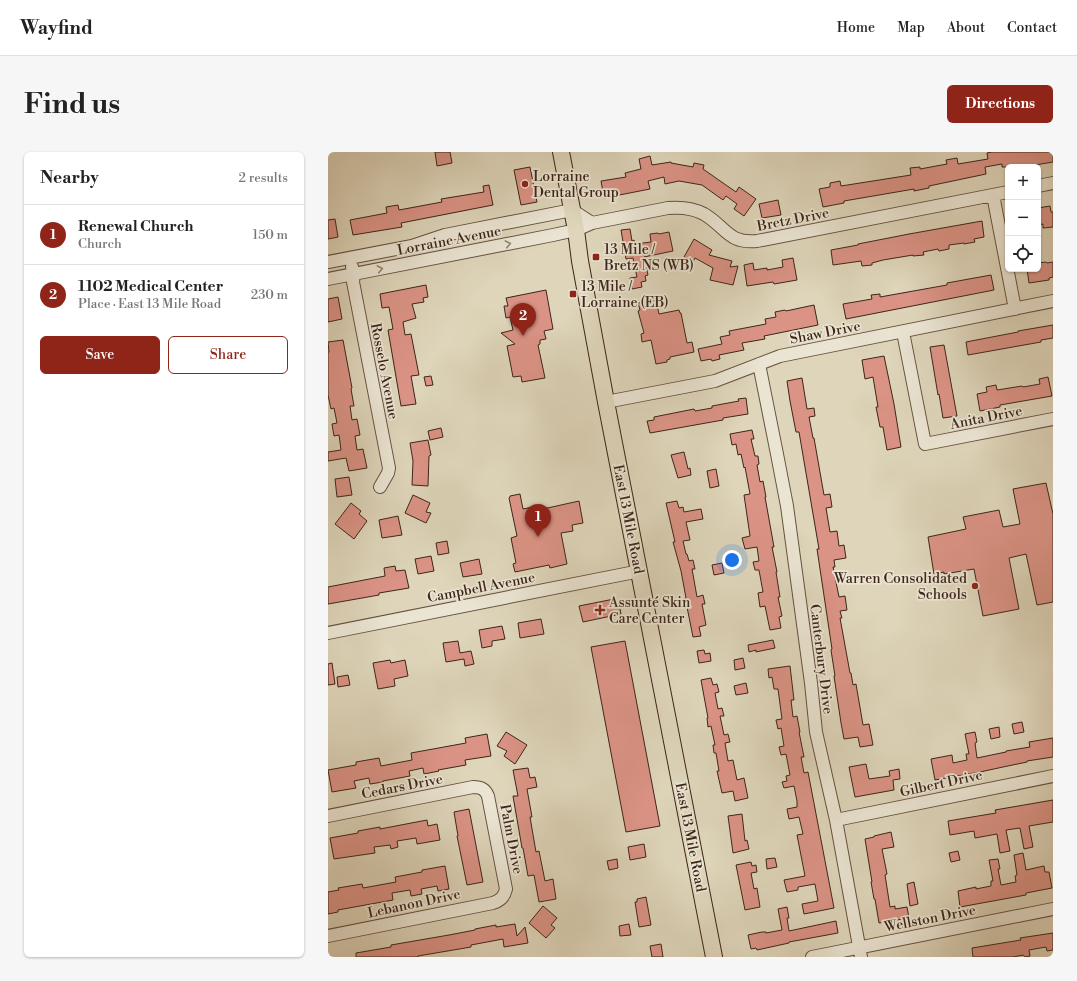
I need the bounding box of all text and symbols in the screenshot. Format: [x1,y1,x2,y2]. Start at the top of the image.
text: Wayfind [20,16,93,40]
text: Home [837,19,875,37]
text: Map [897,19,925,37]
text: About [947,19,985,37]
text: Contact [1007,19,1057,37]
button: Directions [947,85,1053,123]
text: Find us [24,87,120,122]
map controls [1005,164,1041,272]
button: + [1005,164,1041,200]
text: Nearby [40,167,99,189]
place label: Lorraine Dental Group [533,168,619,202]
text: 2 results [239,170,288,186]
marker: Lorraine Dental Group [520,179,530,189]
button: − [1005,200,1041,236]
street label: Bretz Drive [755,204,831,236]
text: Renewal Church [78,217,194,236]
street label: Lorraine Avenue [396,222,503,260]
text: 1 [50,227,56,243]
text: 150 m [253,227,288,243]
text: Church [78,236,122,252]
button: locate [1005,236,1041,272]
one-way arrow [504,240,511,249]
place label: 13 Mile / Bretz NS (WB) [603,241,694,275]
marker: 13 Mile / Bretz NS (WB) [591,252,601,262]
one-way arrow [377,266,383,274]
text: 1102 Medical Center [78,277,223,296]
place label: 13 Mile / Lorraine (EB) [581,278,669,312]
text: 2 [49,287,57,303]
text: 230 m [251,287,288,303]
marker: 13 Mile / Lorraine (EB) [568,289,578,299]
text: Place · East 13 Mile Road [78,296,221,312]
pin: 2 [510,303,536,336]
street label: Shaw Drive [788,317,862,349]
street label: Rosselo Avenue [366,321,402,421]
button: Save [40,336,160,374]
button: Share [168,336,288,374]
street label: Anita Drive [948,402,1024,434]
street label: East 13 Mile Road [609,463,647,575]
pin: 1 [525,504,551,537]
your location [722,550,742,570]
street label: Campbell Avenue [426,569,537,607]
place label: Warren Consolidated Schools [833,570,967,604]
marker: Warren Consolidated Schools [970,581,980,591]
place label: Assunté Skin Care Center [608,594,691,628]
street label: Canterbury Drive [805,603,837,715]
marker: Assunté Skin Care Center [594,604,606,616]
street label: Gilbert Drive [898,766,984,802]
street label: Cedars Drive [360,770,444,804]
street label: East 13 Mile Road [671,781,709,893]
street label: Palm Drive [495,803,527,876]
street label: Lebanon Drive [366,885,462,923]
street label: Wellston Drive [882,901,978,937]

